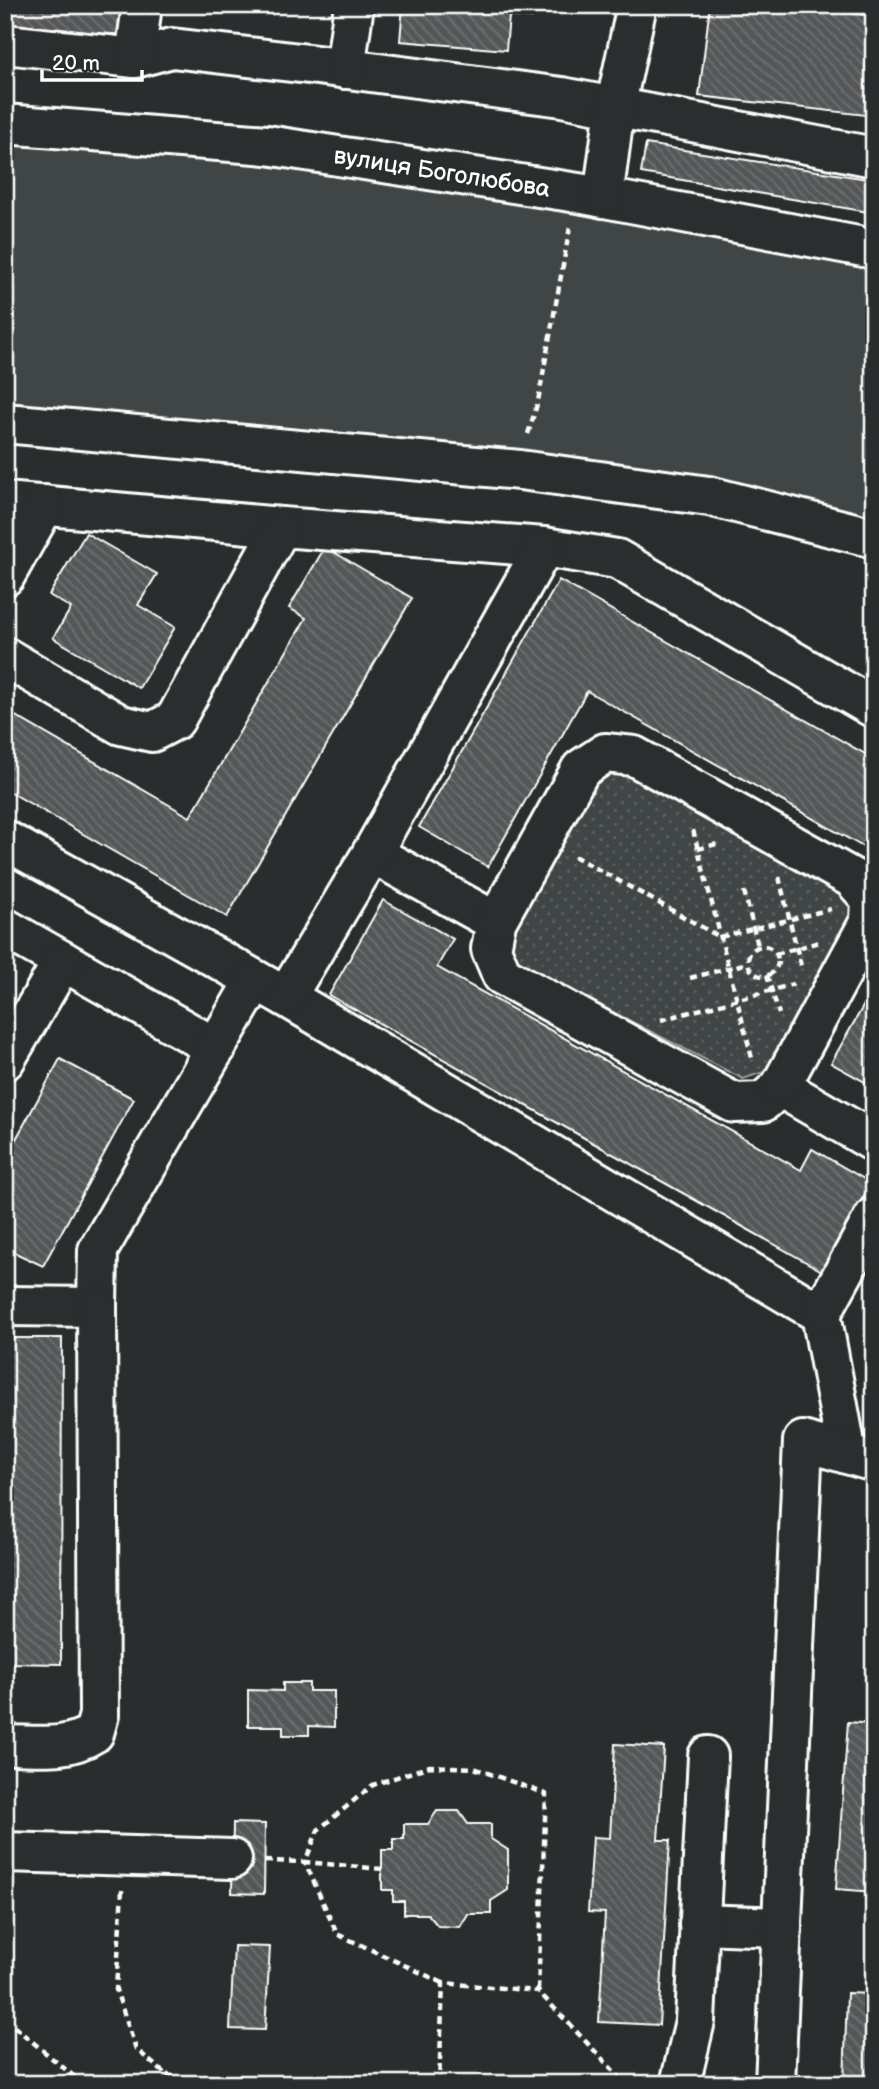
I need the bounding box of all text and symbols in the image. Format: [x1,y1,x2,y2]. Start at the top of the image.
scale bar [42,38,142,82]
text: 20 m [52,51,100,76]
street label: вулиця Боголюбова [332,141,552,204]

